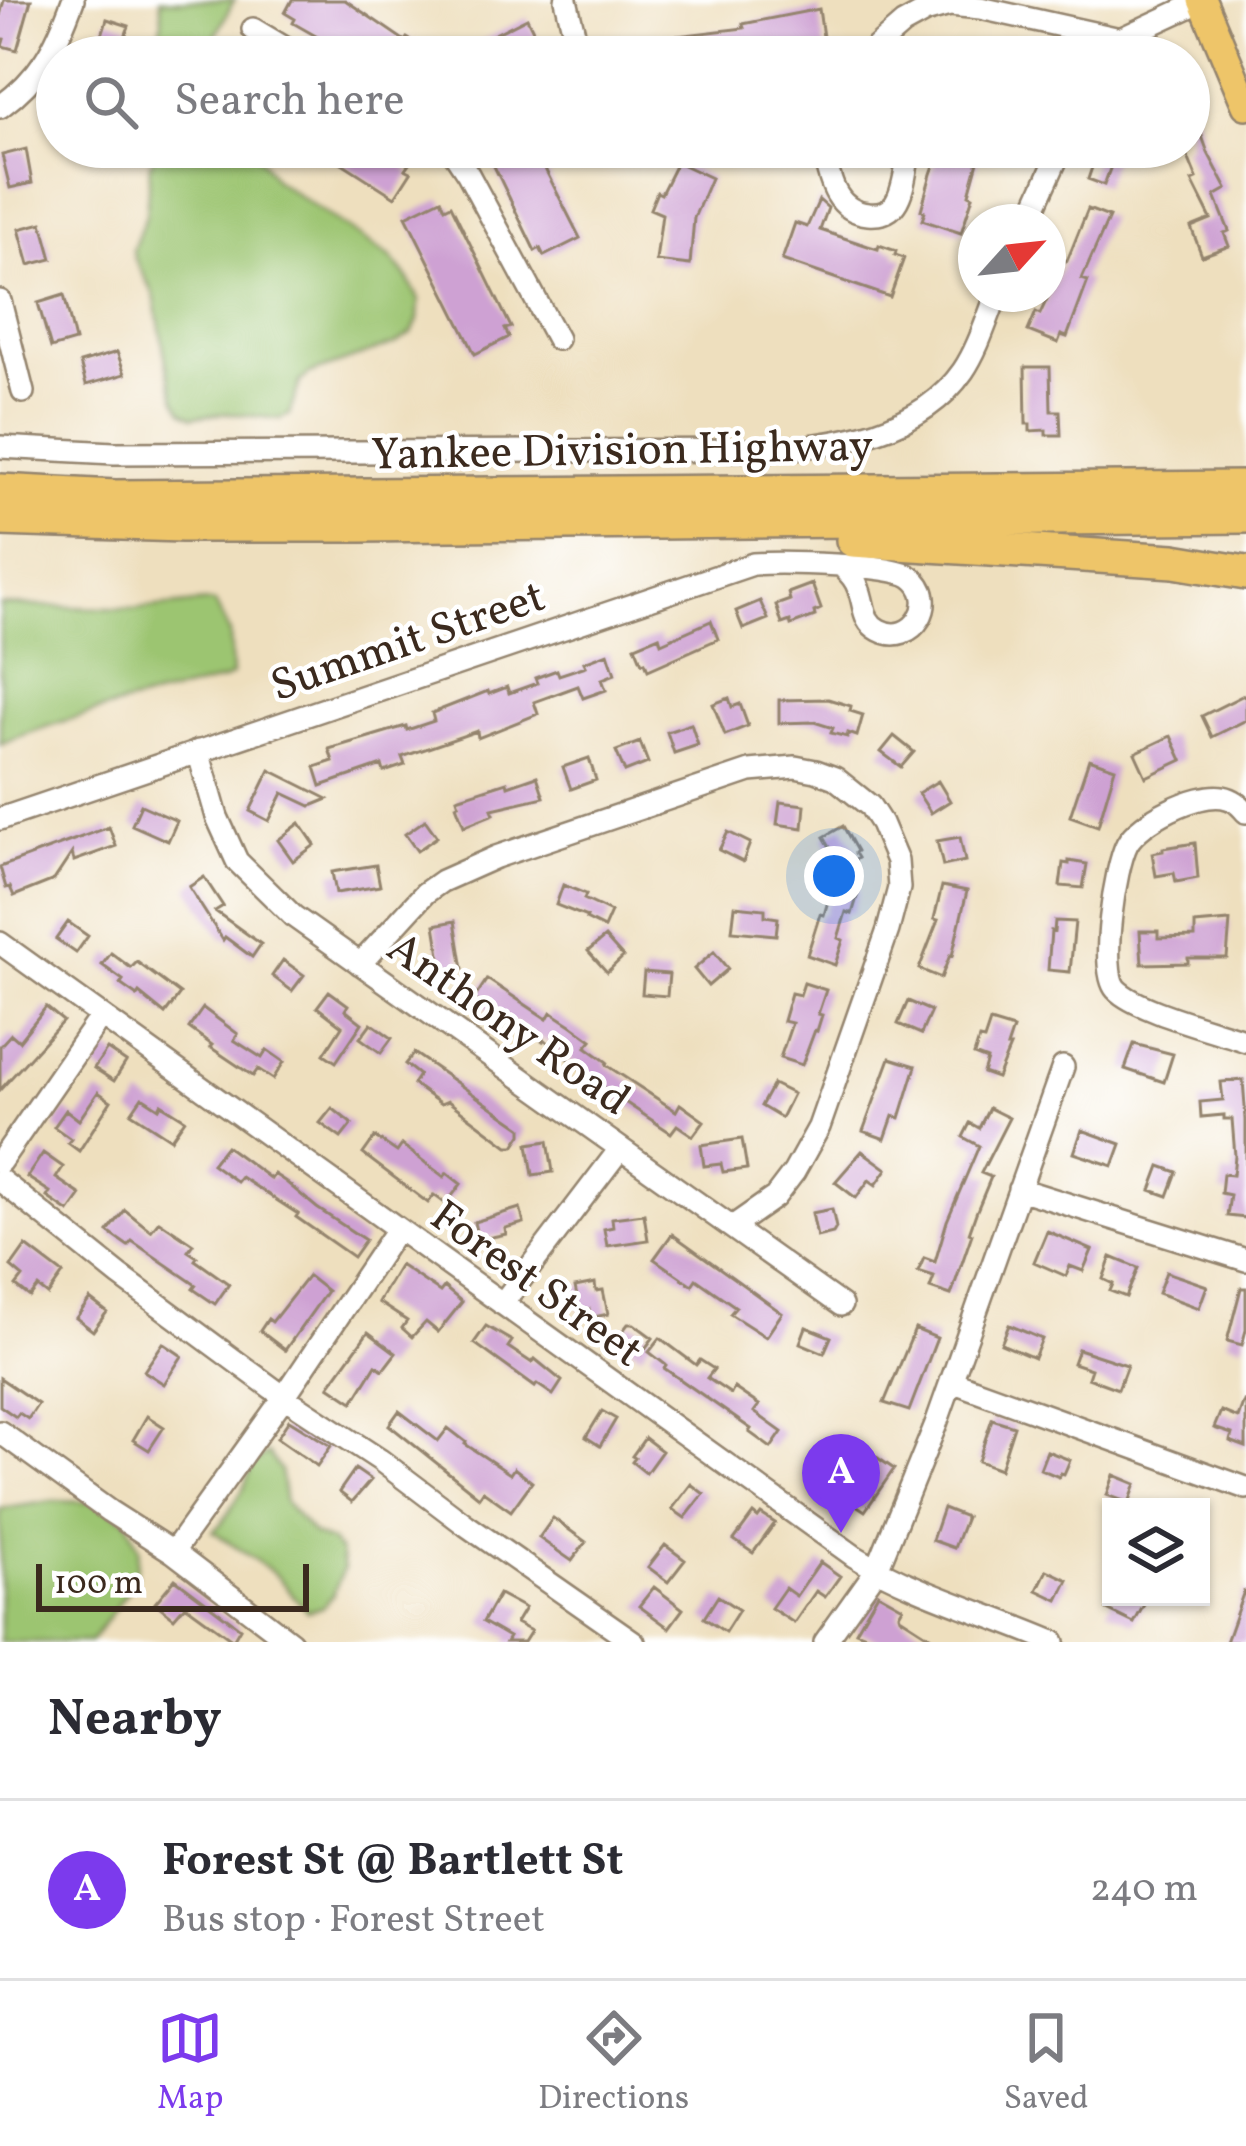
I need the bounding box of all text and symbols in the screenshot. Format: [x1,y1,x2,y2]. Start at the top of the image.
search box [36,36,1210,168]
icon: search [78,69,144,135]
text: Search here [174,71,405,134]
north arrow [958,204,1066,312]
street label: Yankee Division Highway [370,417,874,488]
street label: Summit Street [263,567,554,720]
your location [804,846,864,906]
street label: Anthony Road [373,918,642,1133]
street label: Forest Street [416,1187,655,1384]
pin: A [802,1434,880,1533]
map controls [1102,1498,1210,1606]
button: layers [1102,1498,1210,1606]
scale bar [36,1558,309,1611]
text: 100 m [54,1562,143,1608]
text: Nearby [48,1685,222,1756]
text: Forest St @ Bartlett St [162,1831,623,1894]
text: A [73,1863,101,1917]
text: 240 m [1090,1863,1198,1917]
text: Bus stop · Forest Street [162,1894,545,1948]
tab: Map [157,2005,223,2123]
tab: Directions [538,2005,689,2123]
tab: Saved [1004,2005,1089,2123]

